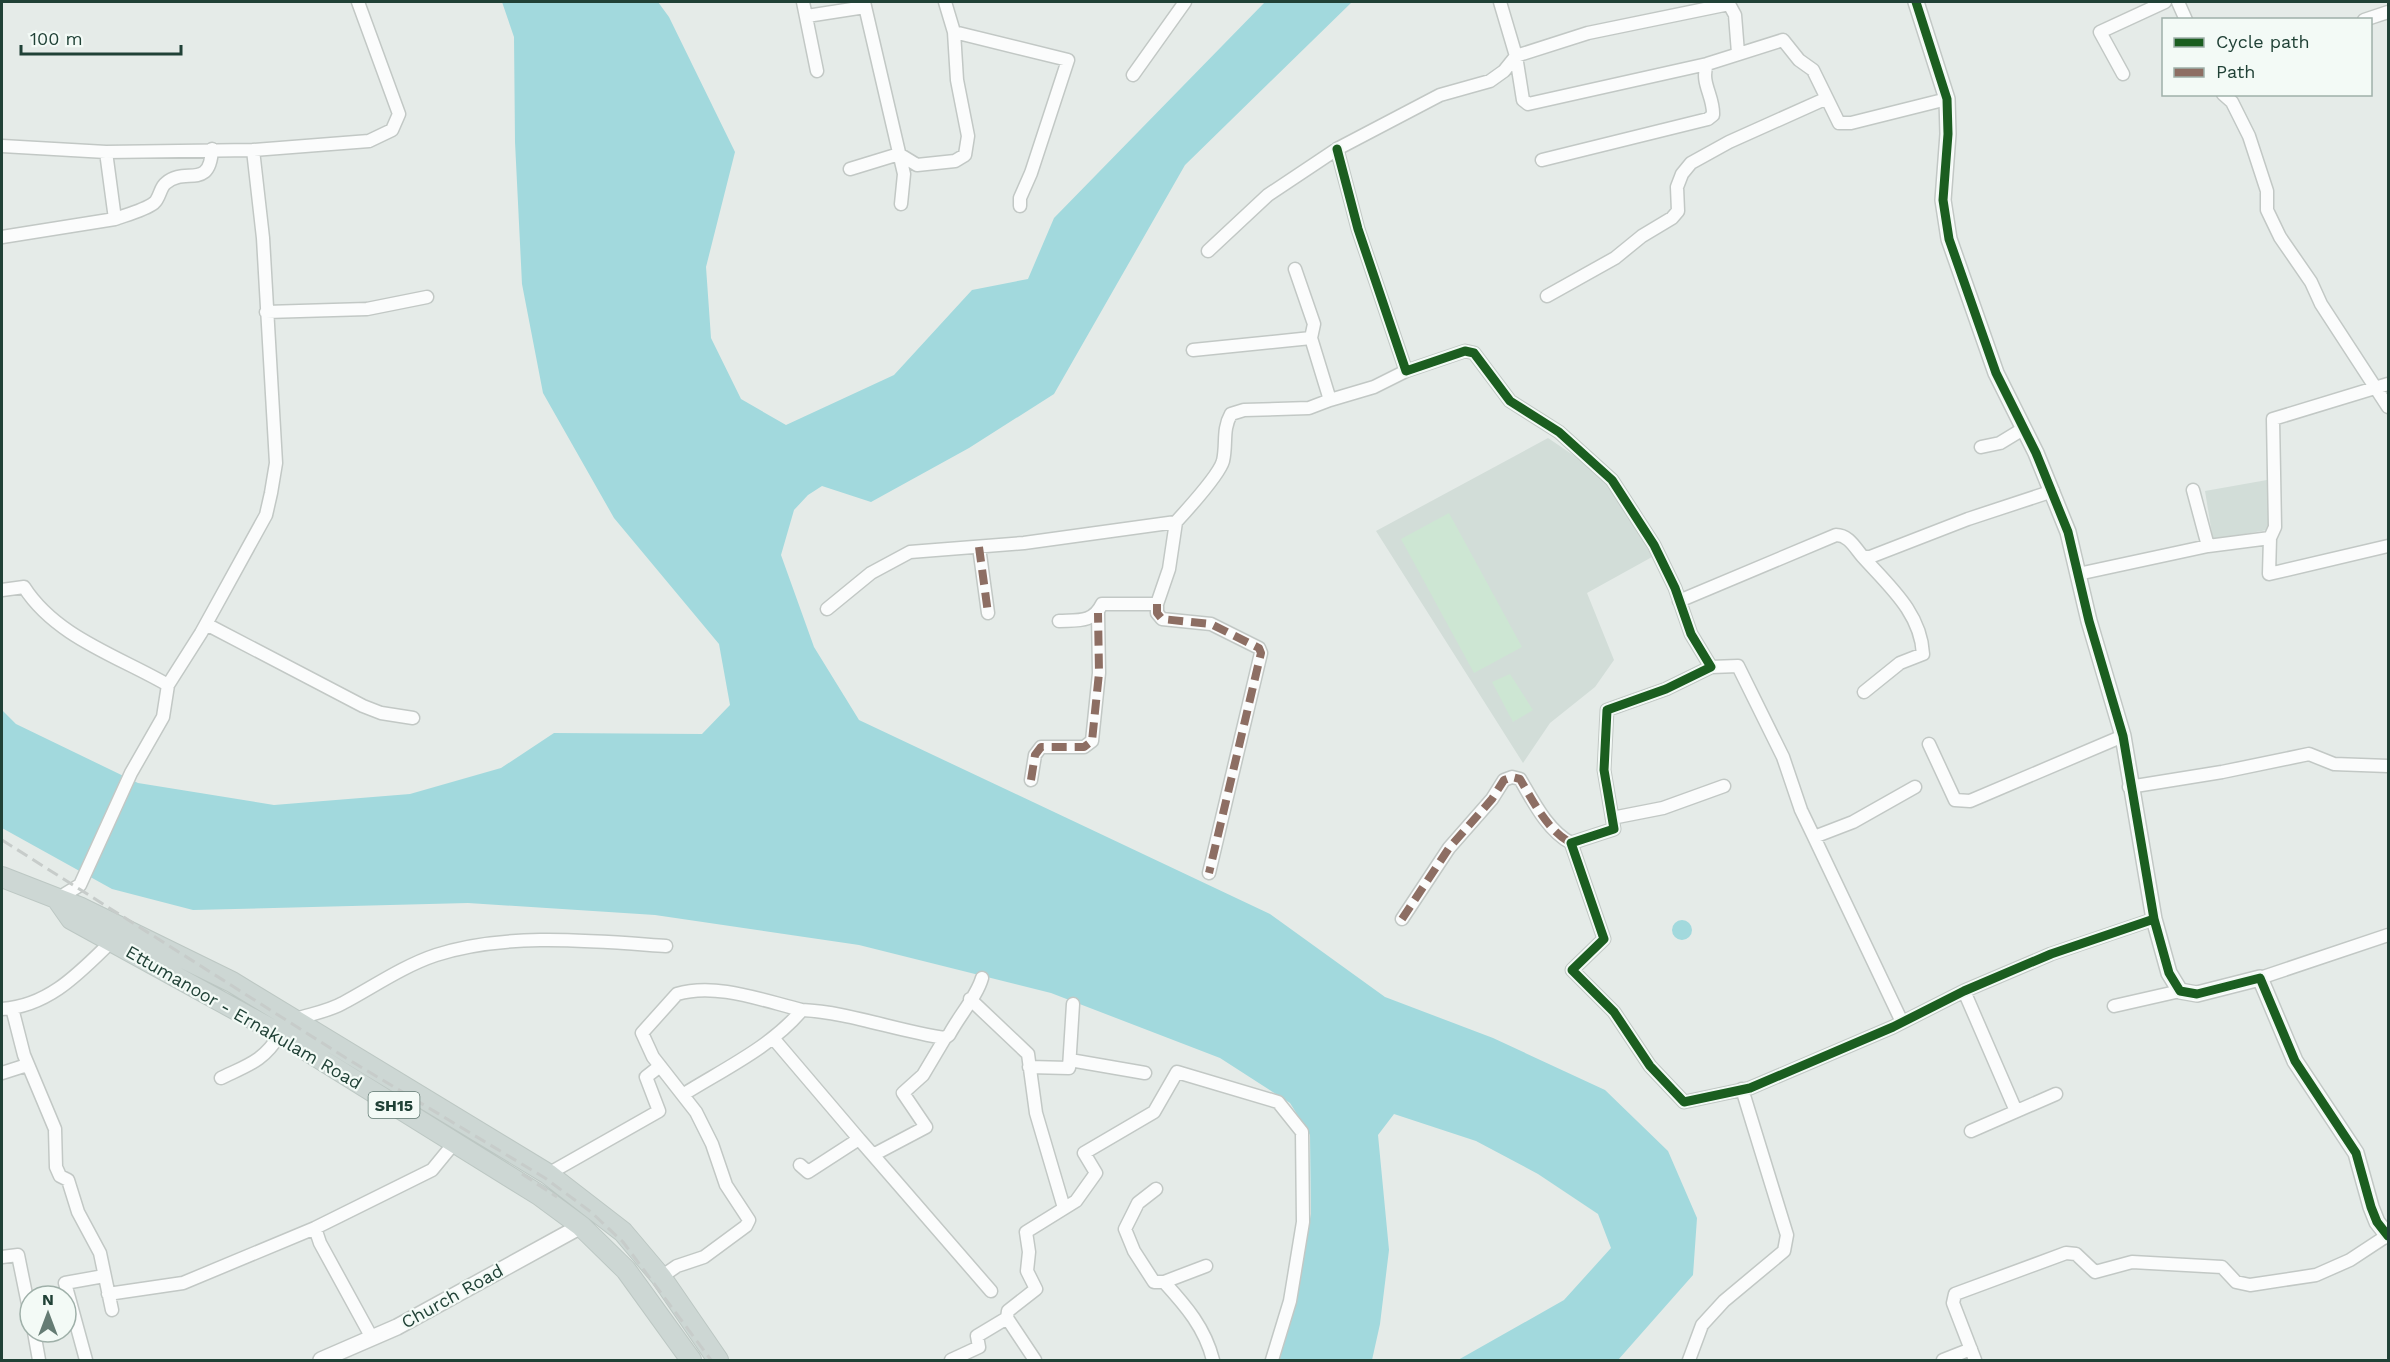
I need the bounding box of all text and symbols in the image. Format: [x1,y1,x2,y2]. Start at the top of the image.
scale bar [21,18,182,56]
legend [2162,18,2372,96]
text: 100 m [30,28,83,49]
text: Cycle path [2216,31,2310,52]
text: Path [2216,61,2256,82]
street label: Ettumanoor - Ernakulam Road [122,941,366,1093]
road number: SH15 [368,1092,420,1118]
street label: Church Road [398,1259,506,1333]
north arrow [18,1284,78,1344]
text: N [42,1290,54,1309]

